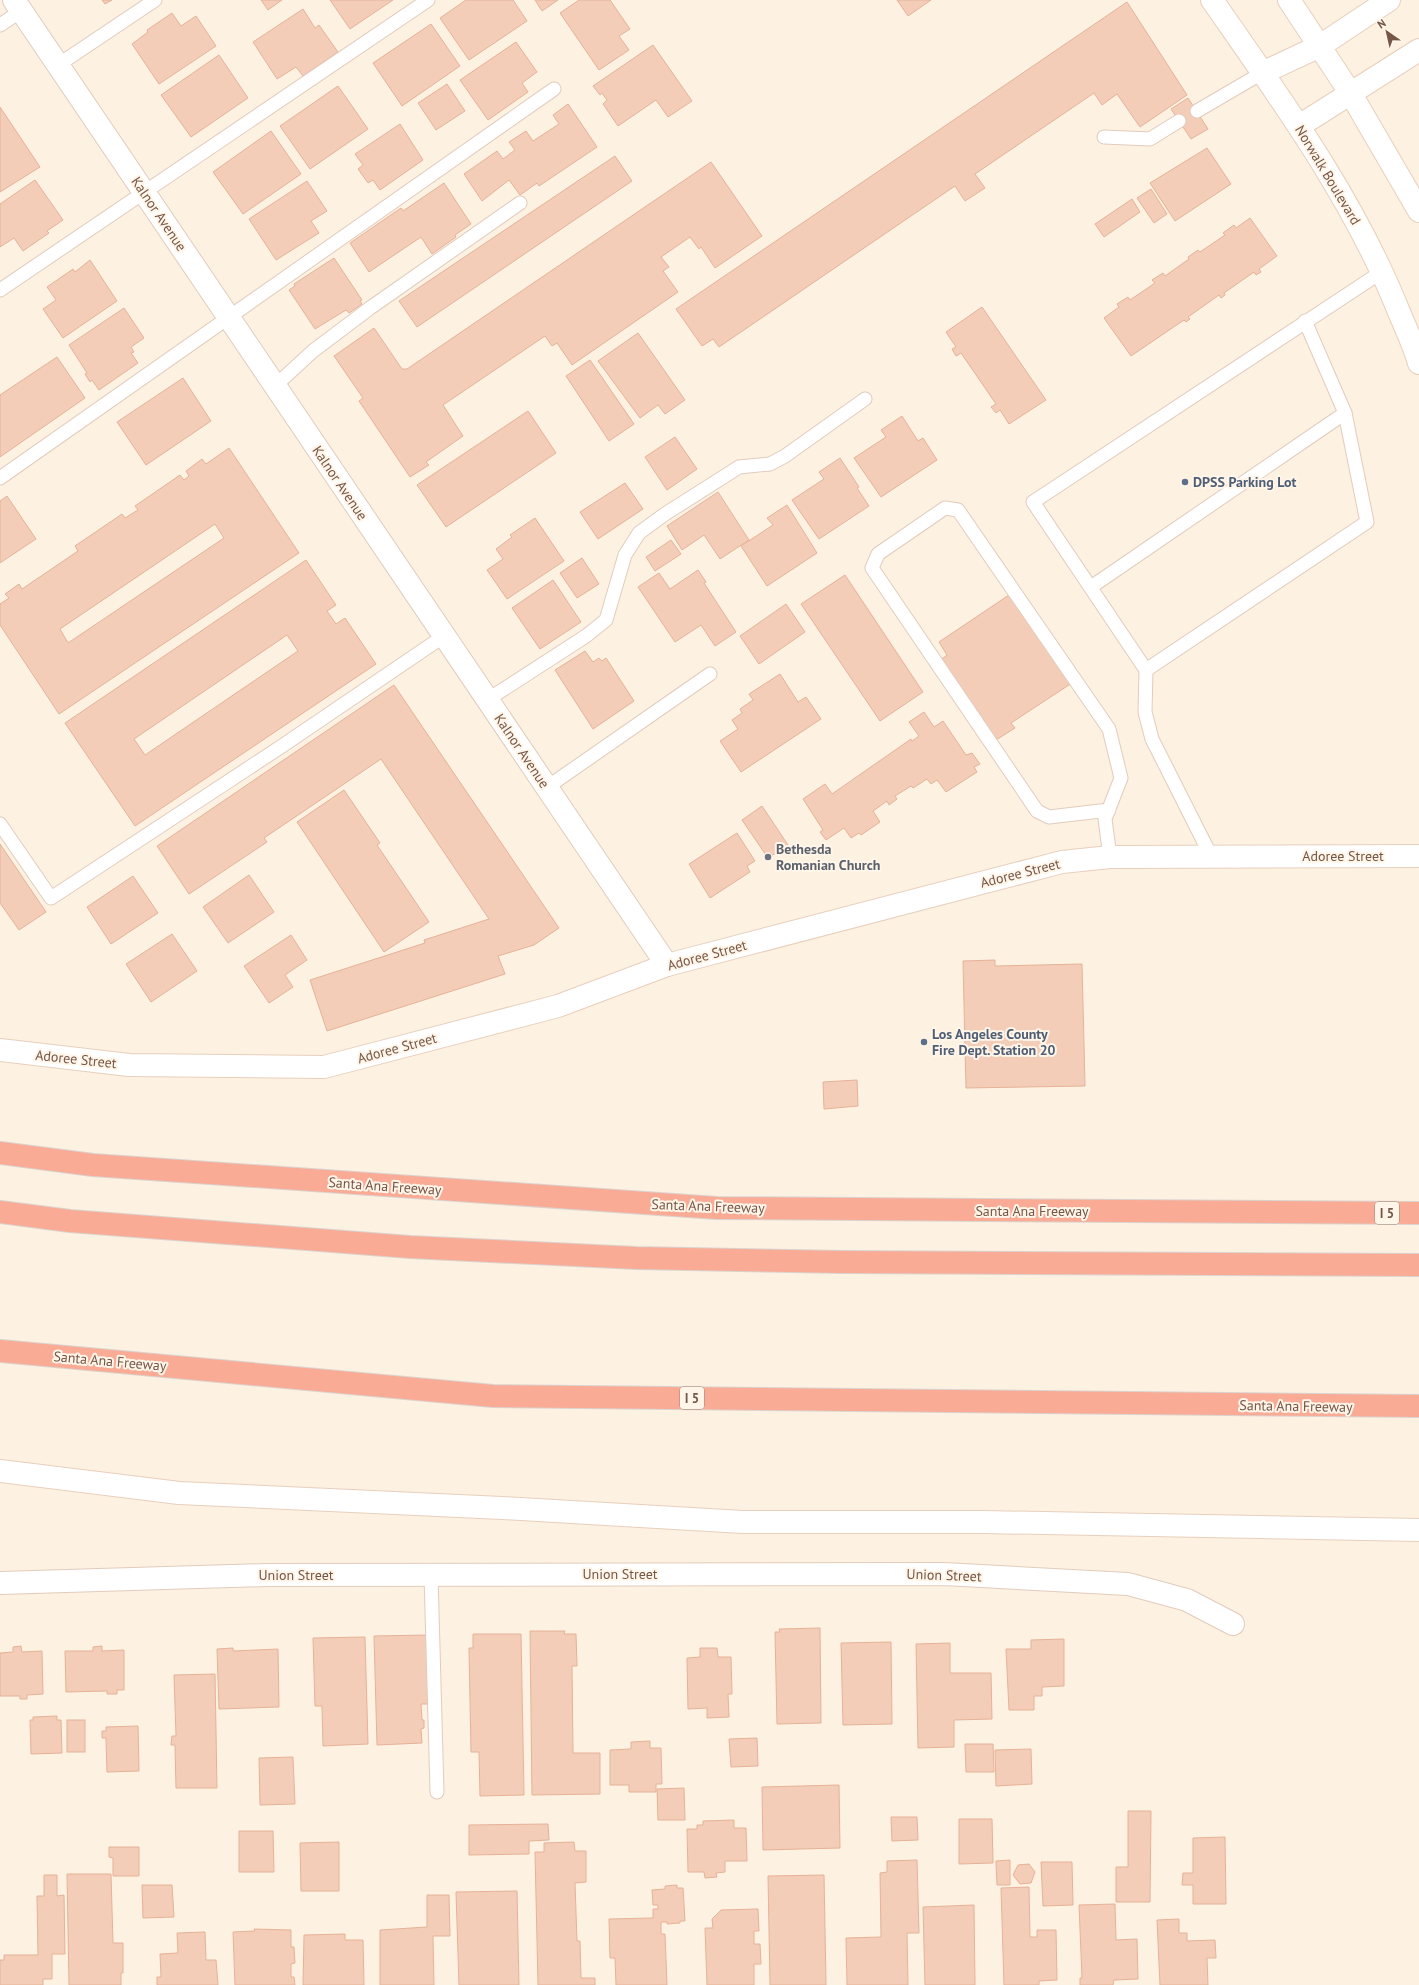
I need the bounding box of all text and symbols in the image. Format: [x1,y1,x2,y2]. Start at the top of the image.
north arrow [1367,12,1407,52]
text: N [1374,16,1388,32]
street label: Norwalk Boulevard [1291,122,1365,228]
street label: Kalnor Avenue [127,173,191,255]
street label: Kalnor Avenue [308,442,372,524]
place label: DPSS Parking Lot [1193,473,1296,491]
marker: DPSS Parking Lot [1180,477,1190,487]
street label: Kalnor Avenue [490,710,554,792]
place label: Bethesda Romanian Church [776,840,880,874]
street label: Adoree Street [1302,847,1384,865]
marker: Bethesda Romanian Church [763,852,773,862]
street label: Adoree Street [978,854,1062,892]
street label: Adoree Street [665,936,749,974]
place label: Los Angeles County Fire Dept. Station 20 [932,1025,1056,1059]
street label: Adoree Street [355,1029,439,1067]
marker: Los Angeles County Fire Dept. Station 20 [919,1037,929,1047]
street label: Adoree Street [35,1046,118,1072]
street label: Santa Ana Freeway [328,1173,443,1199]
street label: Santa Ana Freeway [651,1195,765,1217]
street label: Santa Ana Freeway [975,1202,1089,1220]
road number: I 5 [1375,1202,1399,1224]
street label: Santa Ana Freeway [53,1347,168,1375]
road number: I 5 [680,1387,704,1409]
street label: Santa Ana Freeway [1239,1396,1353,1416]
street label: Union Street [582,1565,658,1583]
street label: Union Street [906,1565,982,1585]
street label: Union Street [258,1566,334,1584]

